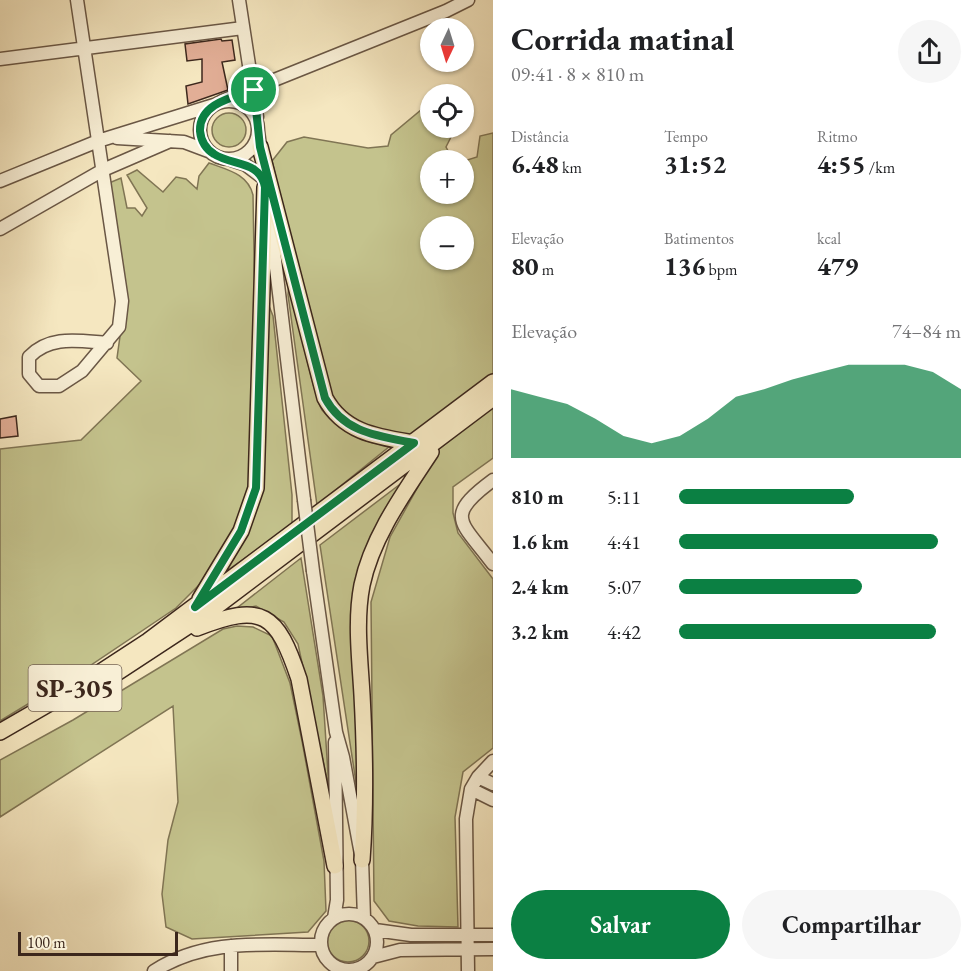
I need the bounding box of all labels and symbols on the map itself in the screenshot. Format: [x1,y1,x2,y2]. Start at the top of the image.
north arrow [420,18,474,72]
pin [228,64,279,115]
road number: SP-305 [28,665,122,711]
scale bar [18,929,178,956]

